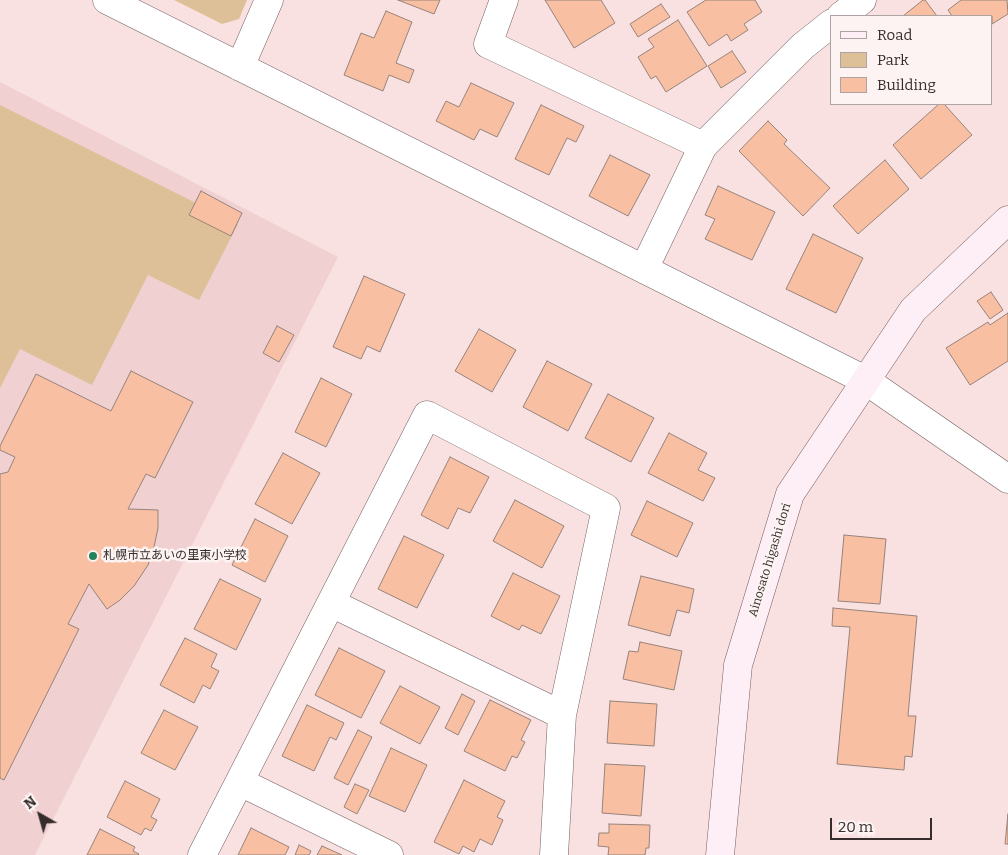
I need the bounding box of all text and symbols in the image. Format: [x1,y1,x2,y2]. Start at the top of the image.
legend [830,15,993,105]
text: Road [877,26,912,44]
text: Park [877,51,909,69]
text: Building [877,76,936,94]
street label: Ainosato higashi dori [746,501,794,619]
place label: 札幌市立あいの里東小学校 [103,549,247,563]
marker: 札幌市立あいの里東小学校 [87,550,99,562]
north arrow [15,790,65,840]
text: N [21,793,40,813]
scale bar [833,808,936,840]
text: 20 m [838,818,873,836]

